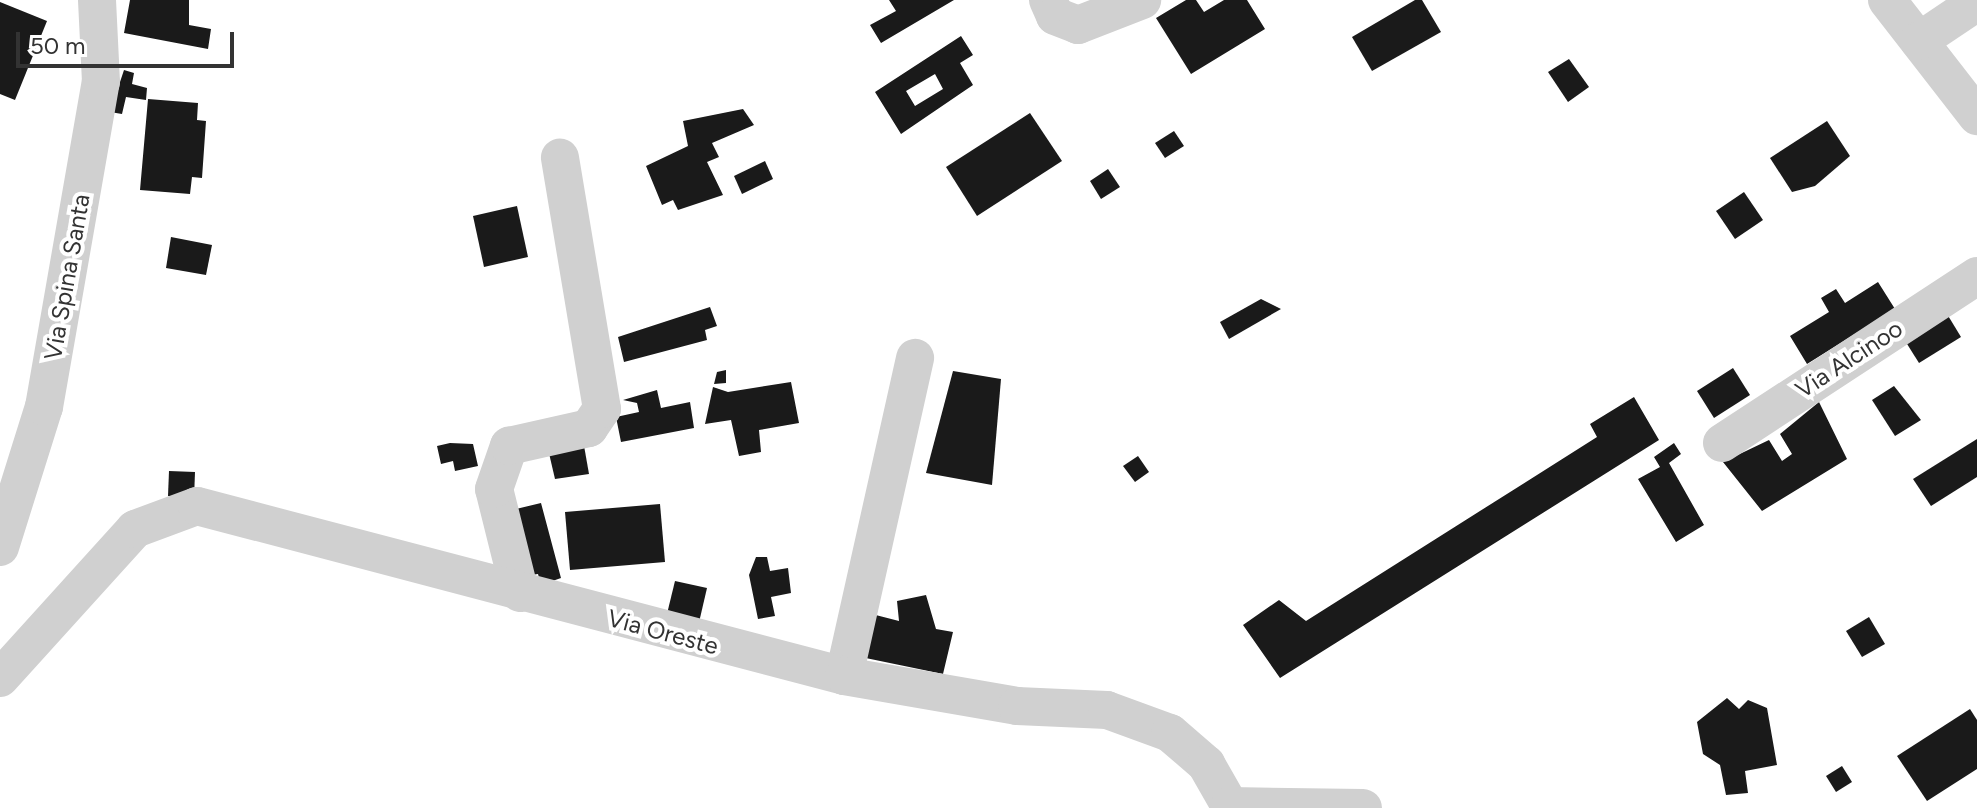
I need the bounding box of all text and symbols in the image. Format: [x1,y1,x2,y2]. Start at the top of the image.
scale bar [20,16,238,66]
text: 50 m [30,31,86,60]
street label: Via Spina Santa [38,192,96,362]
street label: Via Alcinoo [1790,314,1908,404]
street label: Via Oreste [604,603,722,661]

